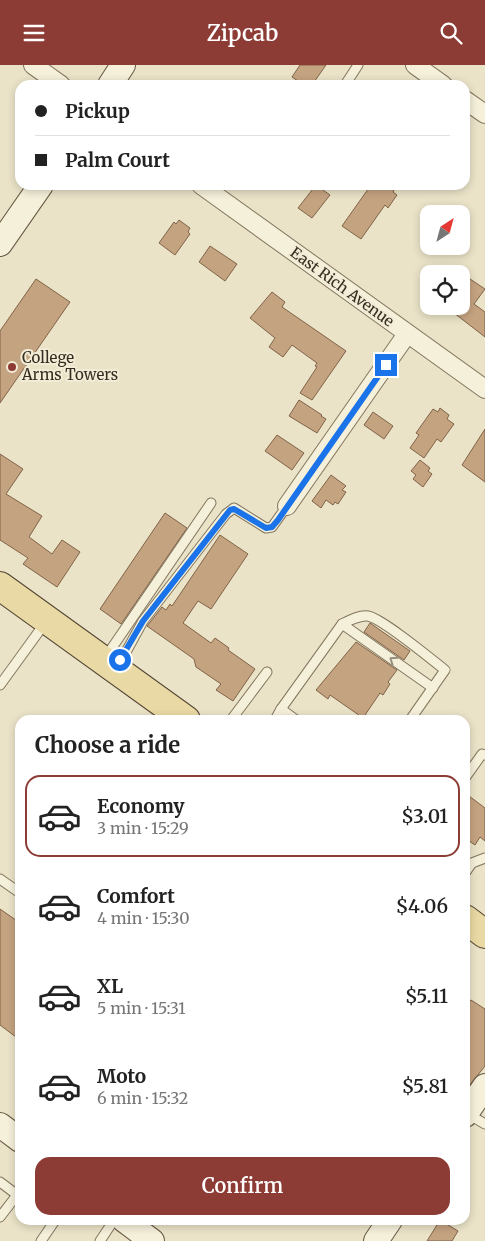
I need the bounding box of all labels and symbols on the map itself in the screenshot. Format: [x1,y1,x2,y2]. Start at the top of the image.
north arrow [420,205,470,255]
street label: East Rich Avenue [287,243,398,331]
place label: College Arms Towers [21,348,118,384]
route end [375,354,397,376]
marker: College Arms Towers [6,361,18,373]
route start [109,649,131,671]
one-way arrow [389,657,399,666]

